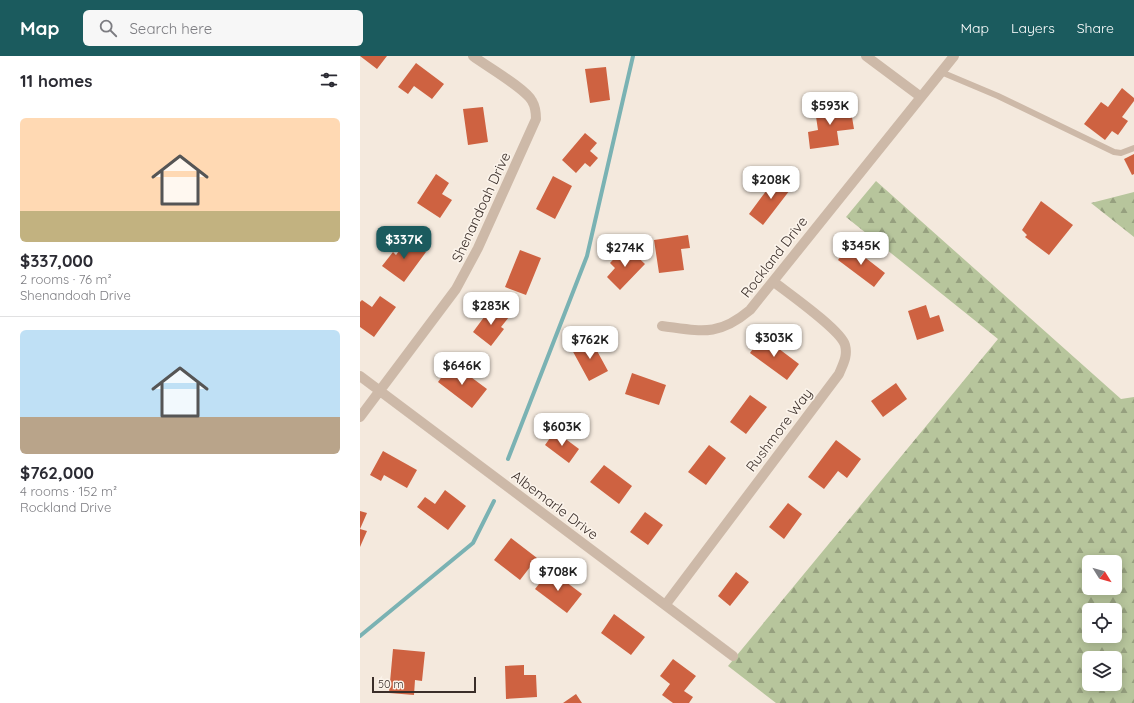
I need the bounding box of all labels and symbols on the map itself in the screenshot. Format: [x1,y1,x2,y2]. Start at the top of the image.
pin: $593K [802,92,858,126]
street label: Shenandoah Drive [448,149,514,265]
pin: $208K [743,166,799,200]
street label: Rockland Drive [737,213,811,301]
pin: $337K [376,226,432,260]
pin: $345K [833,232,889,266]
pin: $274K [597,234,653,268]
pin: $283K [463,292,519,326]
pin: $303K [746,324,802,358]
pin: $762K [562,326,618,360]
pin: $646K [434,352,490,386]
street label: Rushmore Way [742,385,816,475]
pin: $603K [534,413,590,447]
street label: Albemarle Drive [508,467,602,543]
north arrow [1082,555,1122,595]
pin: $708K [530,558,586,592]
scale bar [372,675,476,694]

